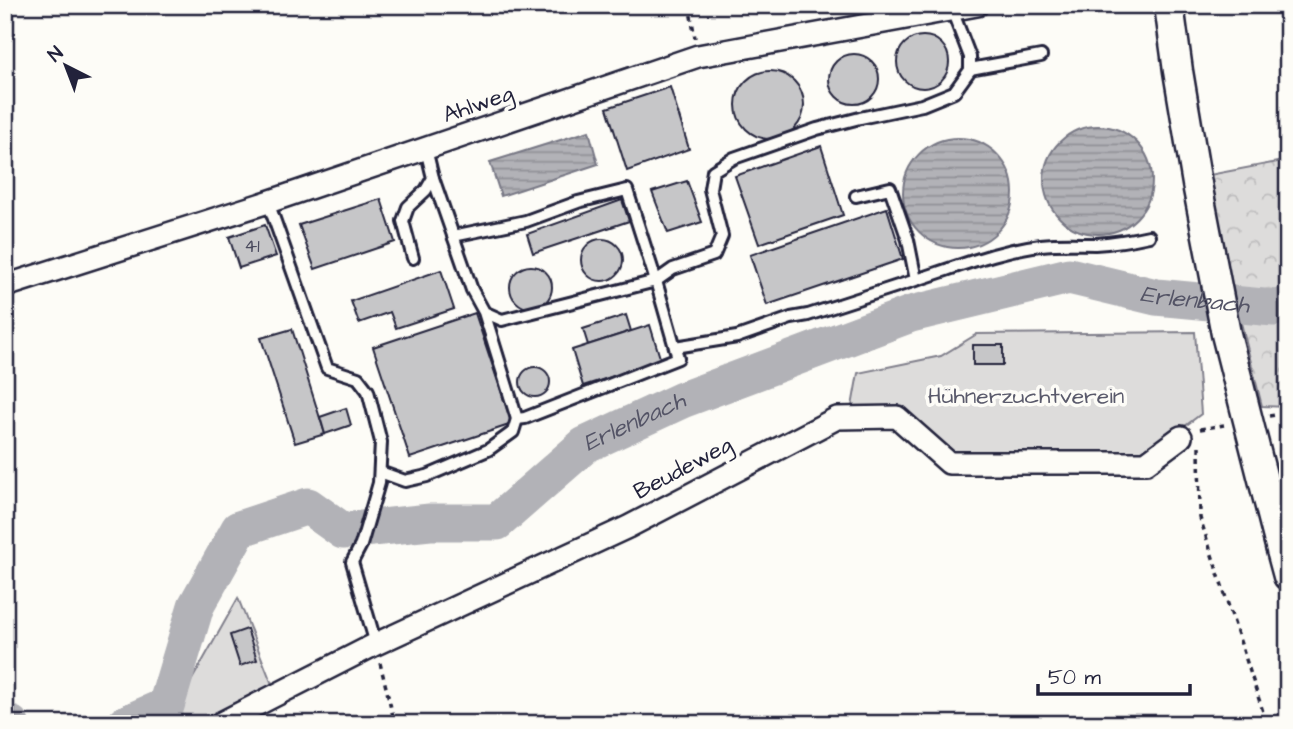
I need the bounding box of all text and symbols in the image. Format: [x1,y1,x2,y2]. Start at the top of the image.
north arrow [32,32,102,102]
text: N [42,40,69,69]
street label: Ahlweg [438,77,518,132]
house number: 41 [244,233,260,260]
water label: Erlenbach [1137,277,1252,323]
park label: Hühnerzuchtverein [928,380,1124,412]
water label: Erlenbach [578,383,692,460]
street label: Beudeweg [628,429,739,508]
scale bar [1038,652,1190,696]
text: 50 m [1048,663,1102,692]

